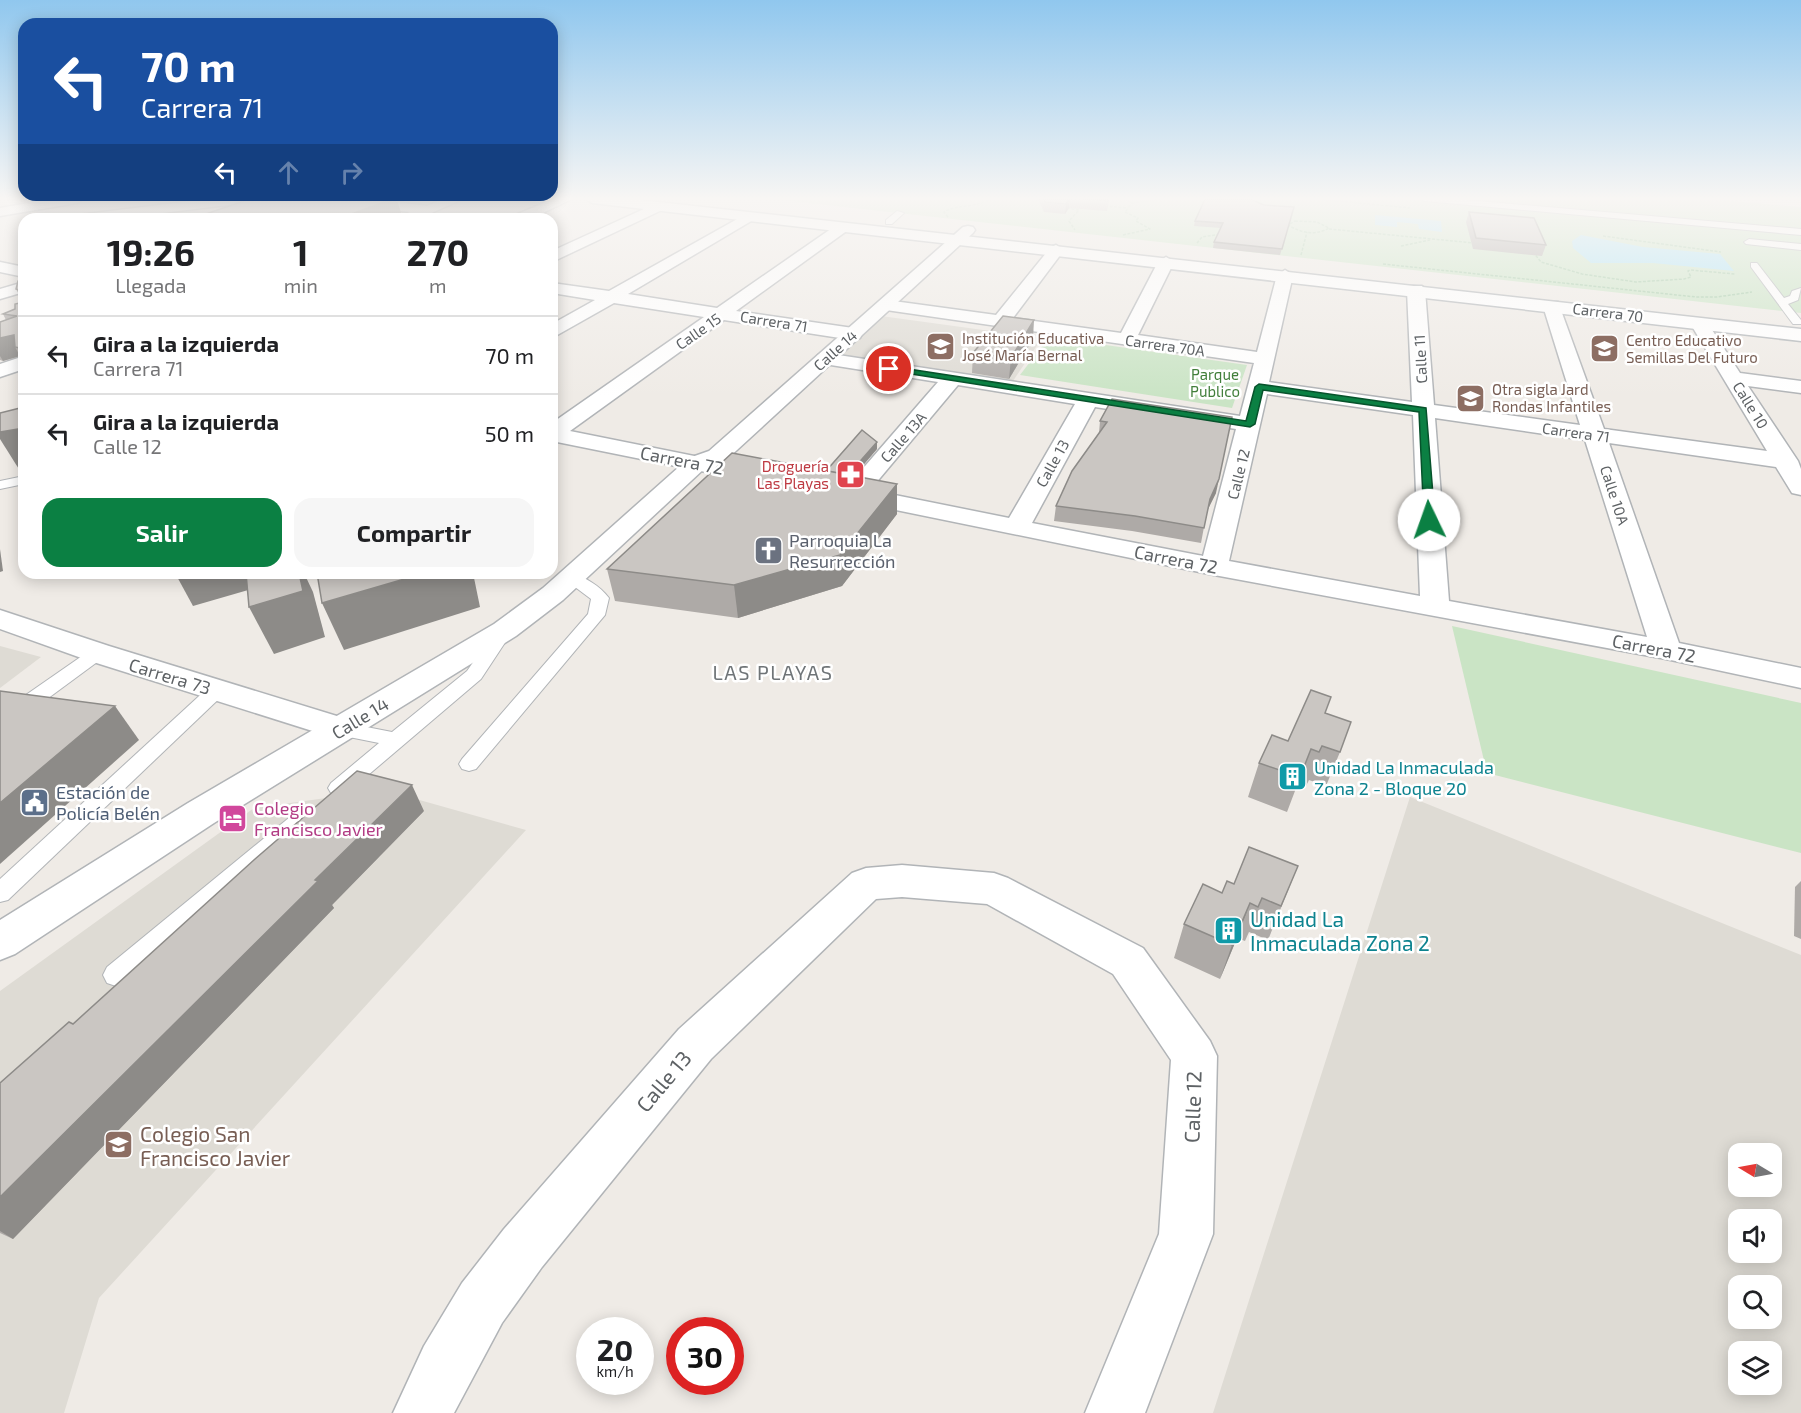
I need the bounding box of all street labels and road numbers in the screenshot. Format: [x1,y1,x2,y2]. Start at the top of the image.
street label: Carrera 70 [1572,299,1644,325]
street label: Carrera 71 [739,307,809,335]
street label: Calle 15 [672,309,724,353]
street label: Calle 14 [810,326,860,374]
street label: Carrera 70A [1124,330,1207,360]
street label: Calle 11 [1410,334,1430,384]
street label: Calle 10 [1730,378,1772,432]
street label: Calle 13A [876,408,930,466]
street label: Carrera 71 [1541,418,1611,446]
street label: Calle 13 [1032,436,1072,490]
street label: Carrera 72 [638,441,726,479]
street label: Calle 12 [1223,447,1253,501]
street label: Calle 10A [1597,463,1633,528]
street label: Carrera 72 [1132,540,1220,578]
street label: Carrera 72 [1610,629,1698,667]
street label: Carrera 73 [126,653,214,699]
street label: Calle 14 [327,692,393,744]
street label: Calle 13 [630,1045,696,1117]
street label: Calle 12 [1178,1071,1206,1143]

